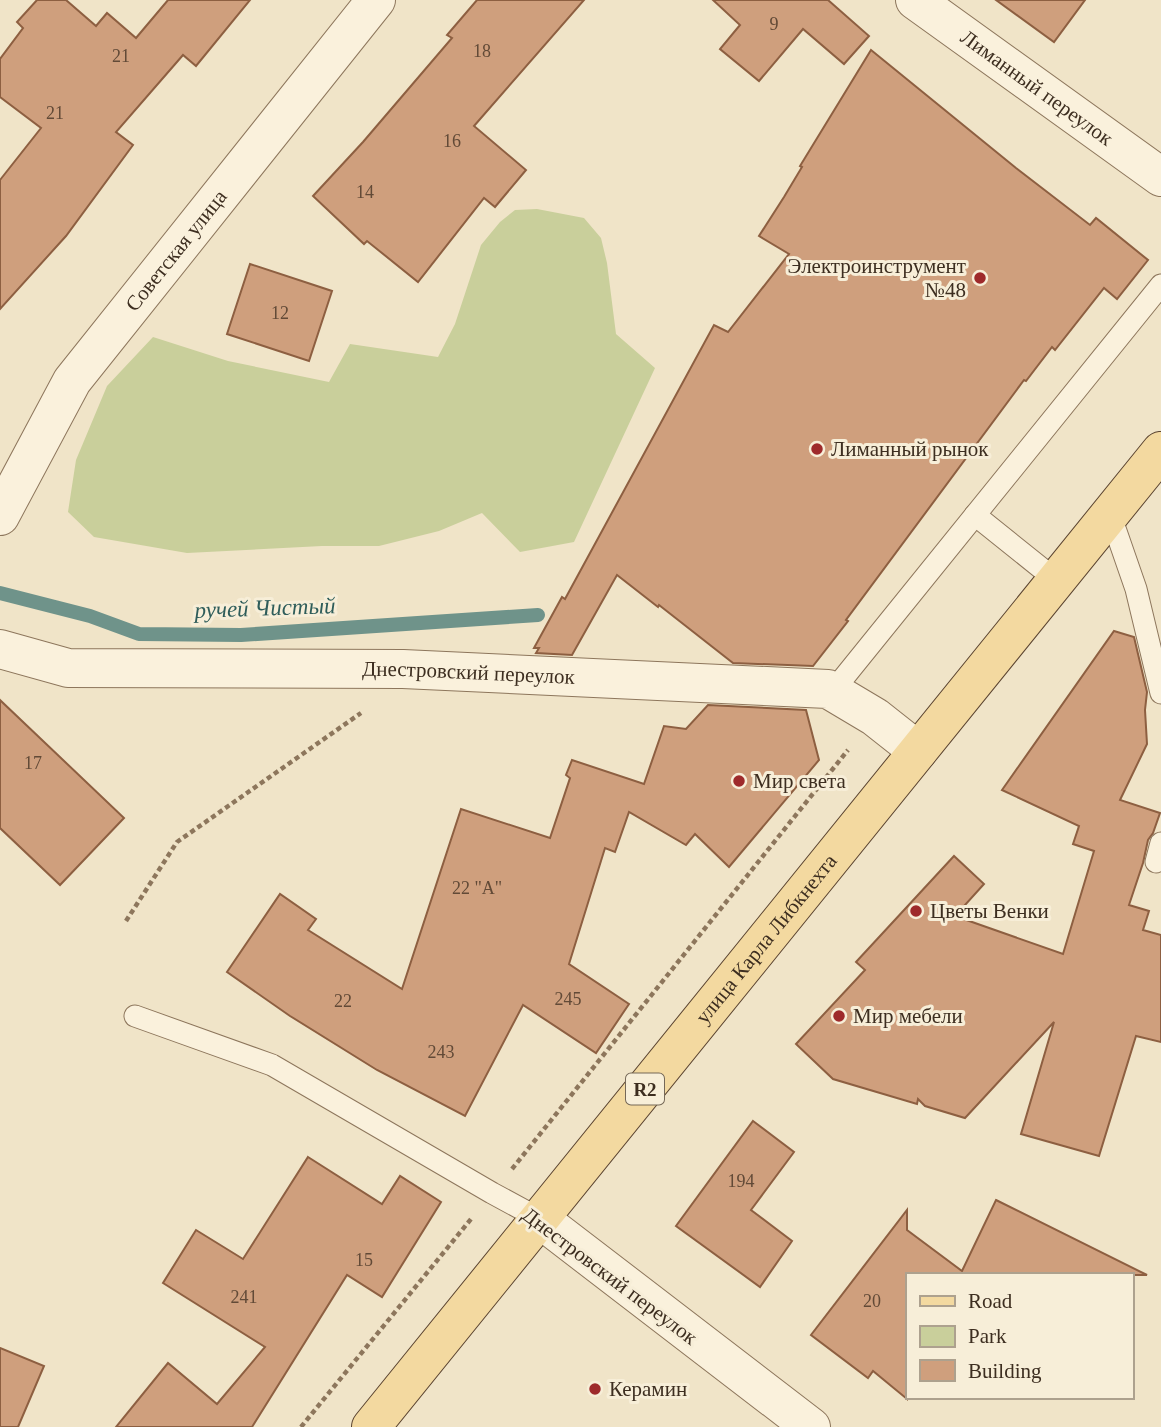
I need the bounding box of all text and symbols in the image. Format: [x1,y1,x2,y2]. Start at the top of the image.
house number: 9 [770,14,779,34]
street label: Лиманный переулок [956,25,1118,151]
house number: 18 [473,41,491,61]
house number: 21 [112,46,130,66]
house number: 21 [46,103,64,123]
house number: 16 [443,131,461,151]
house number: 14 [356,182,374,202]
street label: Советская улица [120,184,232,316]
place label: Электроинструмент №48 [788,254,966,302]
marker: Электроинструмент №48 [972,270,988,286]
house number: 12 [271,303,289,323]
place label: Лиманный рынок [831,437,989,461]
marker: Лиманный рынок [809,441,825,457]
water label: ручей Чистый [192,593,336,623]
street label: Днестровский переулок [362,657,576,689]
house number: 17 [24,753,42,773]
place label: Мир света [753,769,847,793]
marker: Мир света [731,773,747,789]
street label: улица Карла Либкнехта [690,849,842,1028]
house number: 22 "А" [452,878,502,898]
place label: Цветы Венки [930,899,1049,923]
marker: Цветы Венки [908,903,924,919]
house number: 245 [555,989,582,1009]
house number: 22 [334,991,352,1011]
place label: Мир мебели [853,1004,963,1028]
marker: Мир мебели [831,1008,847,1024]
house number: 243 [428,1042,455,1062]
road number: R2 [626,1074,664,1105]
house number: 194 [728,1171,755,1191]
street label: Днестровский переулок [518,1202,703,1350]
house number: 15 [355,1250,373,1270]
legend [906,1273,1133,1399]
house number: 241 [231,1287,258,1307]
text: Road [968,1289,1013,1313]
house number: 20 [863,1291,881,1311]
text: Park [968,1324,1007,1348]
text: Building [968,1359,1042,1383]
place label: Керамин [609,1377,687,1401]
marker: Керамин [587,1381,603,1397]

